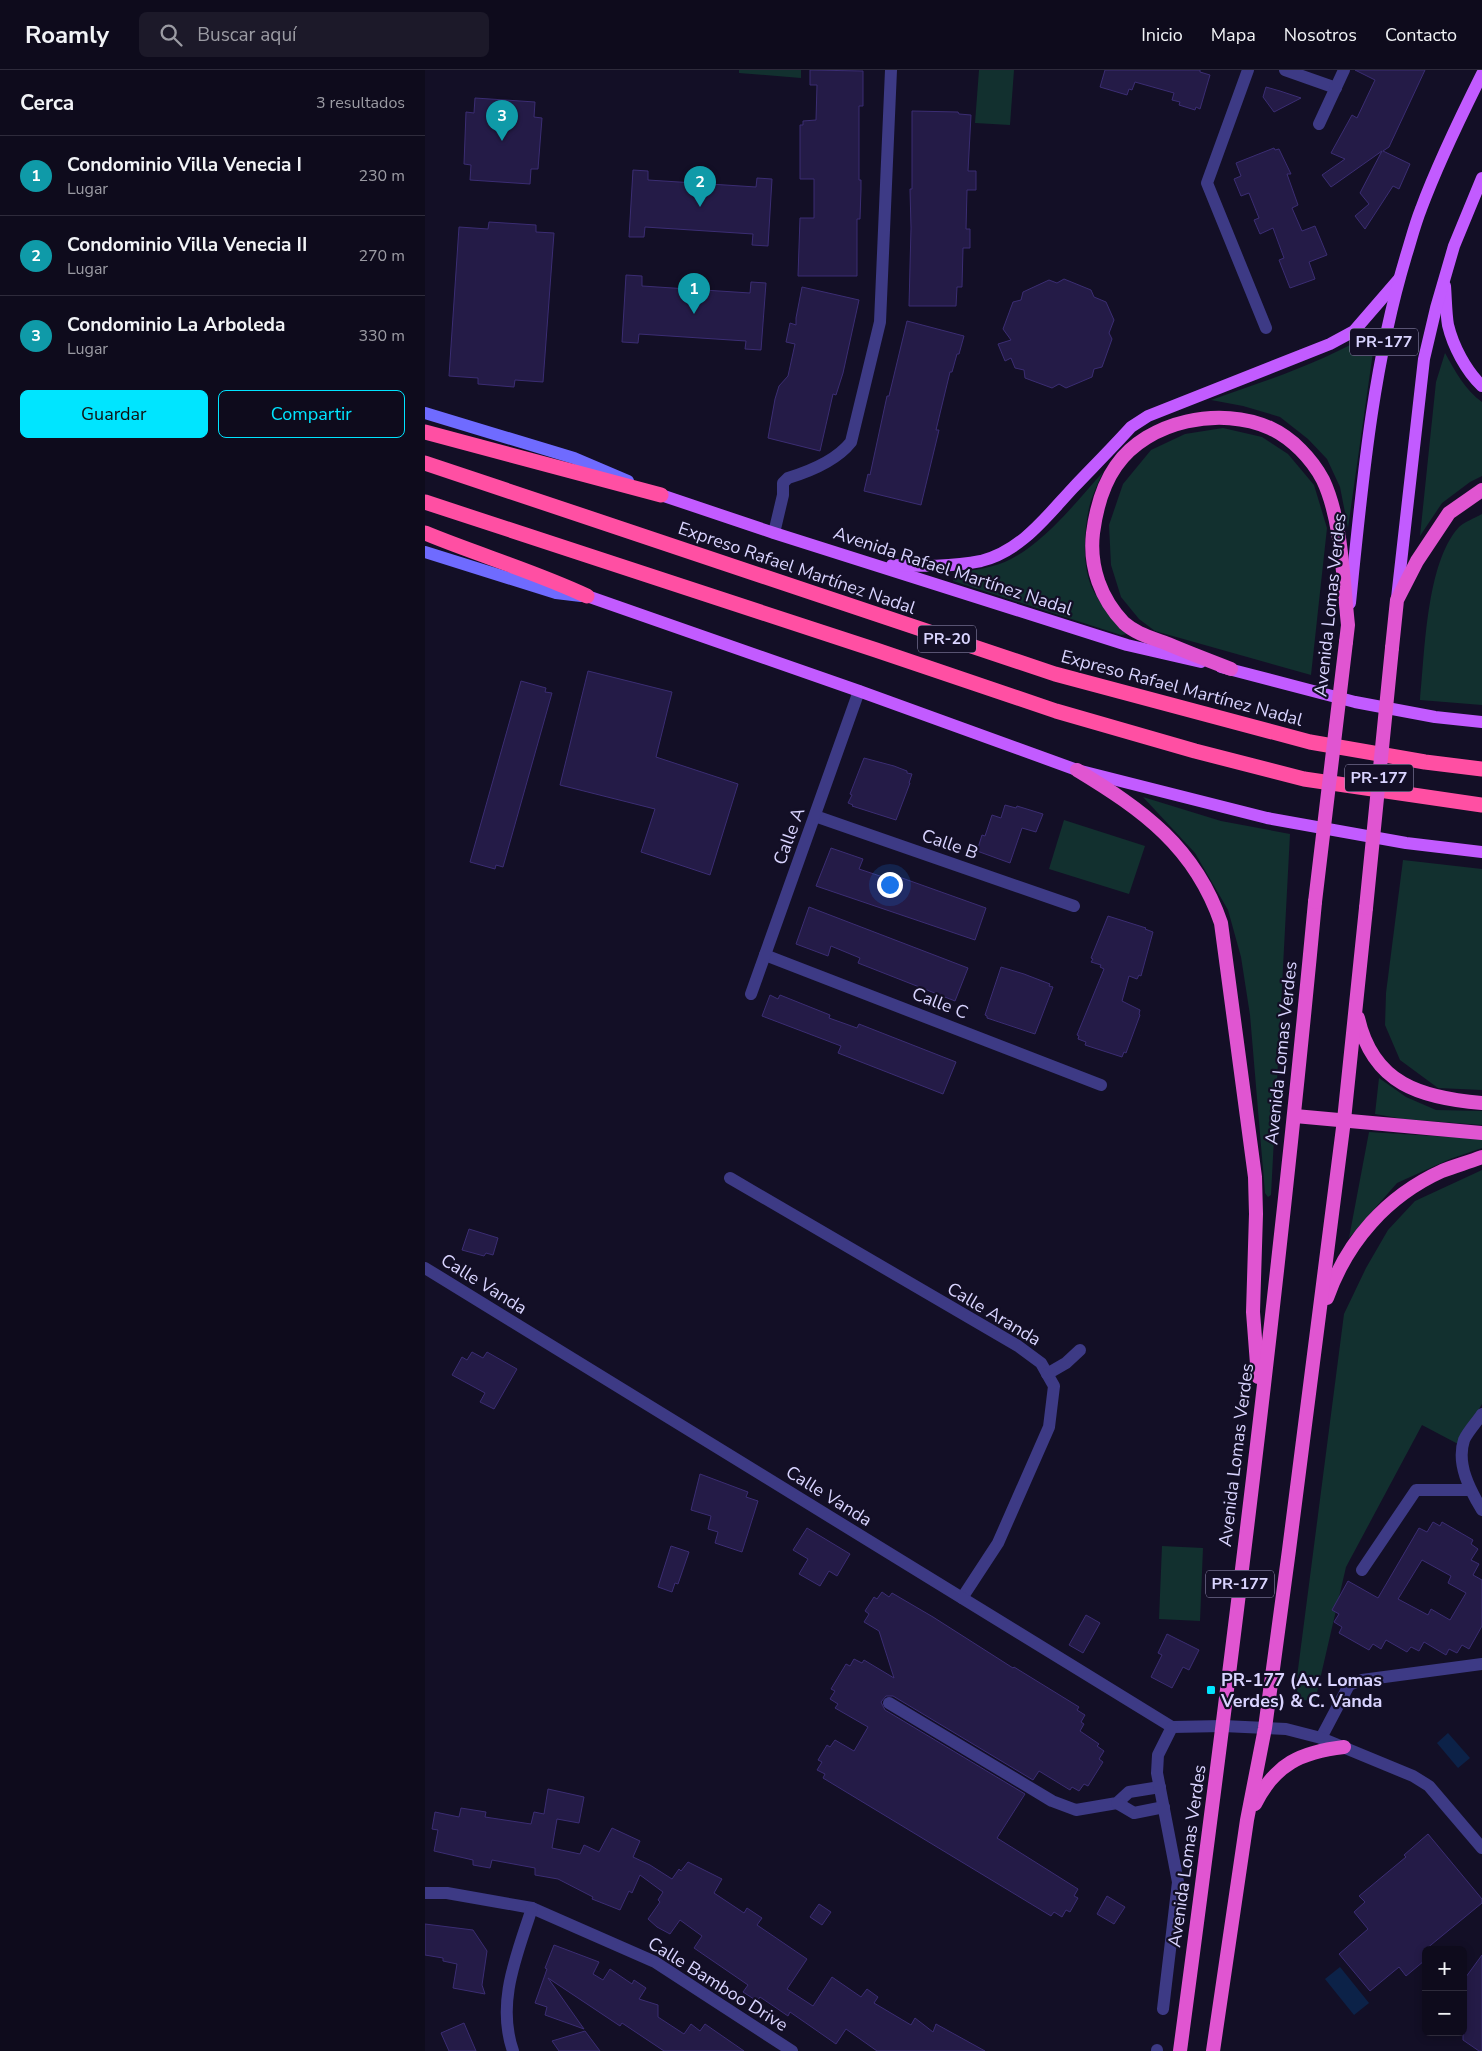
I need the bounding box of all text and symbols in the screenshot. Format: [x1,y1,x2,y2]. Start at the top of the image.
search box [139,12,489,57]
text: Roamly [25,19,109,51]
icon: search [157,21,185,49]
text: Buscar aquí [197,22,296,48]
text: Inicio [1141,23,1183,47]
text: Mapa [1211,23,1256,47]
text: Nosotros [1284,23,1357,47]
text: Contacto [1385,23,1457,47]
text: Cerca [20,89,74,117]
text: 3 resultados [316,92,405,114]
pin: 3 [486,100,518,141]
text: Condominio Villa Venecia I [67,152,302,178]
text: 1 [31,165,41,187]
text: 230 m [358,165,405,187]
pin: 2 [684,166,716,207]
text: Lugar [67,178,108,200]
text: Condominio Villa Venecia II [67,232,307,258]
text: 2 [31,245,41,267]
text: 270 m [358,245,405,267]
text: Lugar [67,258,108,280]
pin: 1 [678,273,710,314]
text: Condominio La Arboleda [67,312,285,338]
text: 3 [31,325,41,347]
text: 330 m [358,325,405,347]
road number: PR-177 [1350,328,1418,356]
text: Lugar [67,338,108,360]
button: Guardar [20,390,208,438]
button: Compartir [218,390,405,438]
street label: Avenida Lomas Verdes [1308,512,1352,698]
street label: Expreso Rafael Martínez Nadal [675,516,919,620]
street label: Avenida Rafael Martínez Nadal [830,521,1076,621]
road number: PR-20 [918,626,976,652]
street label: Expreso Rafael Martínez Nadal [1058,644,1306,732]
road number: PR-177 [1345,764,1413,791]
street label: Calle A [768,804,810,868]
street label: Calle B [919,823,981,865]
your location [877,872,903,898]
street label: Avenida Lomas Verdes [1259,960,1303,1146]
street label: Calle C [909,981,971,1025]
street label: Calle Vanda [436,1248,532,1320]
street label: Calle Aranda [943,1277,1045,1351]
street label: Avenida Lomas Verdes [1213,1362,1259,1548]
street label: Calle Vanda [781,1460,877,1532]
road number: PR-177 [1206,1570,1274,1598]
place label: PR-177 (Av. Lomas Verdes) & C. Vanda [1220,1668,1382,1713]
marker: PR-177 (Av. Lomas Verdes) & C. Vanda [1205,1684,1217,1696]
street label: Avenida Lomas Verdes [1162,1763,1212,1949]
street label: Calle Bamboo Drive [643,1931,793,2037]
map controls [1422,1946,1467,2036]
button: + [1422,1946,1467,1991]
button: − [1422,1991,1467,2036]

